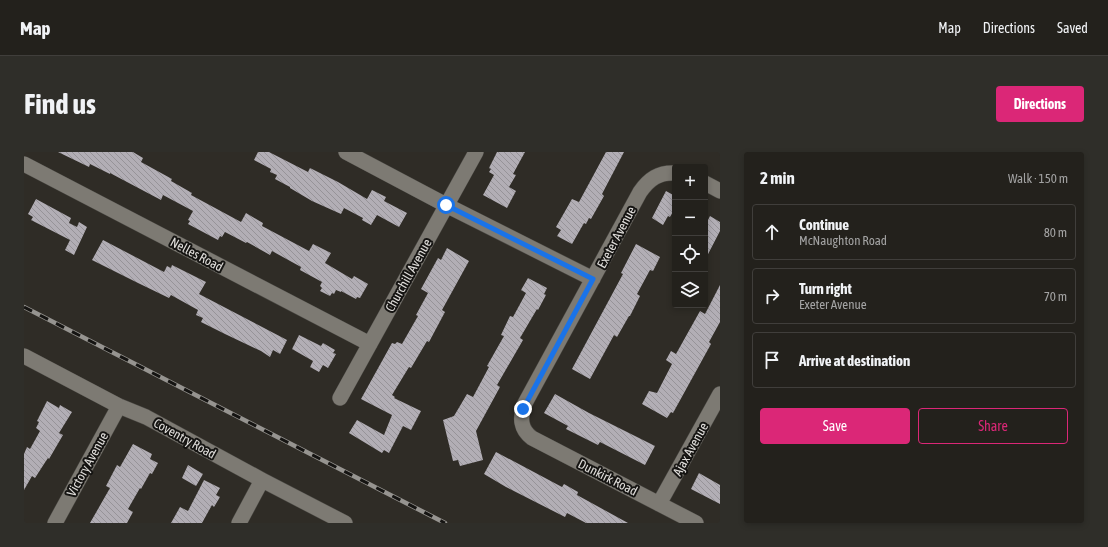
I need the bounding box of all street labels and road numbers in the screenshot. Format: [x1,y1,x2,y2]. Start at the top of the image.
street label: Exeter Avenue [594,204,639,271]
street label: Nelles Road [168,234,226,275]
street label: Churchill Avenue [382,236,435,314]
street label: Coventry Road [151,415,218,462]
street label: Ajax Avenue [670,420,711,478]
street label: Victory Avenue [64,430,111,499]
street label: Dunkirk Road [576,456,640,499]

